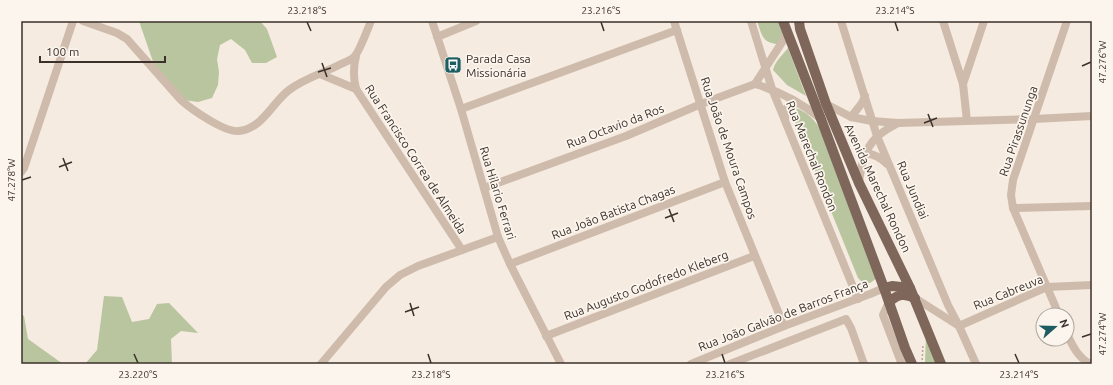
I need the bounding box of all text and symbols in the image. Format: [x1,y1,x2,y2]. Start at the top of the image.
text: 23.218°S [287,5,327,16]
text: 23.216°S [581,5,621,16]
text: 23.214°S [875,5,915,16]
scale bar [40,38,165,64]
text: 47.276°W [1097,40,1108,84]
text: 100 m [46,45,79,58]
place label: Parada Casa Missionária [466,52,531,79]
bus stop icon: Parada Casa Missionária [443,55,463,75]
street label: Rua João de Moura Campos [699,75,759,221]
street label: Rua Francisco Correa de Almeida [363,82,469,236]
street label: Rua Pirassununga [996,84,1040,178]
street label: Rua Marechal Rondon [784,99,840,213]
street label: Rua Octavio da Ros [565,101,665,151]
street label: Avenida Marechal Rondon [842,122,914,254]
street label: Rua Hilario Ferrari [478,145,518,241]
text: 47.278°W [6,158,17,202]
street label: Rua Jundiai [895,159,931,221]
street label: Rua João Batista Chagas [550,182,676,242]
street label: Rua Augusto Godofredo Kleberg [562,248,730,322]
street label: Rua Cabreuva [971,272,1045,312]
street label: Rua João Galvão de Barros França [696,277,870,353]
north arrow [1035,307,1075,347]
text: 47.274°W [1097,312,1108,356]
text: N [1057,318,1071,329]
text: 23.220°S [118,369,158,380]
text: 23.218°S [411,369,451,380]
text: 23.216°S [705,369,745,380]
text: 23.214°S [999,369,1039,380]

